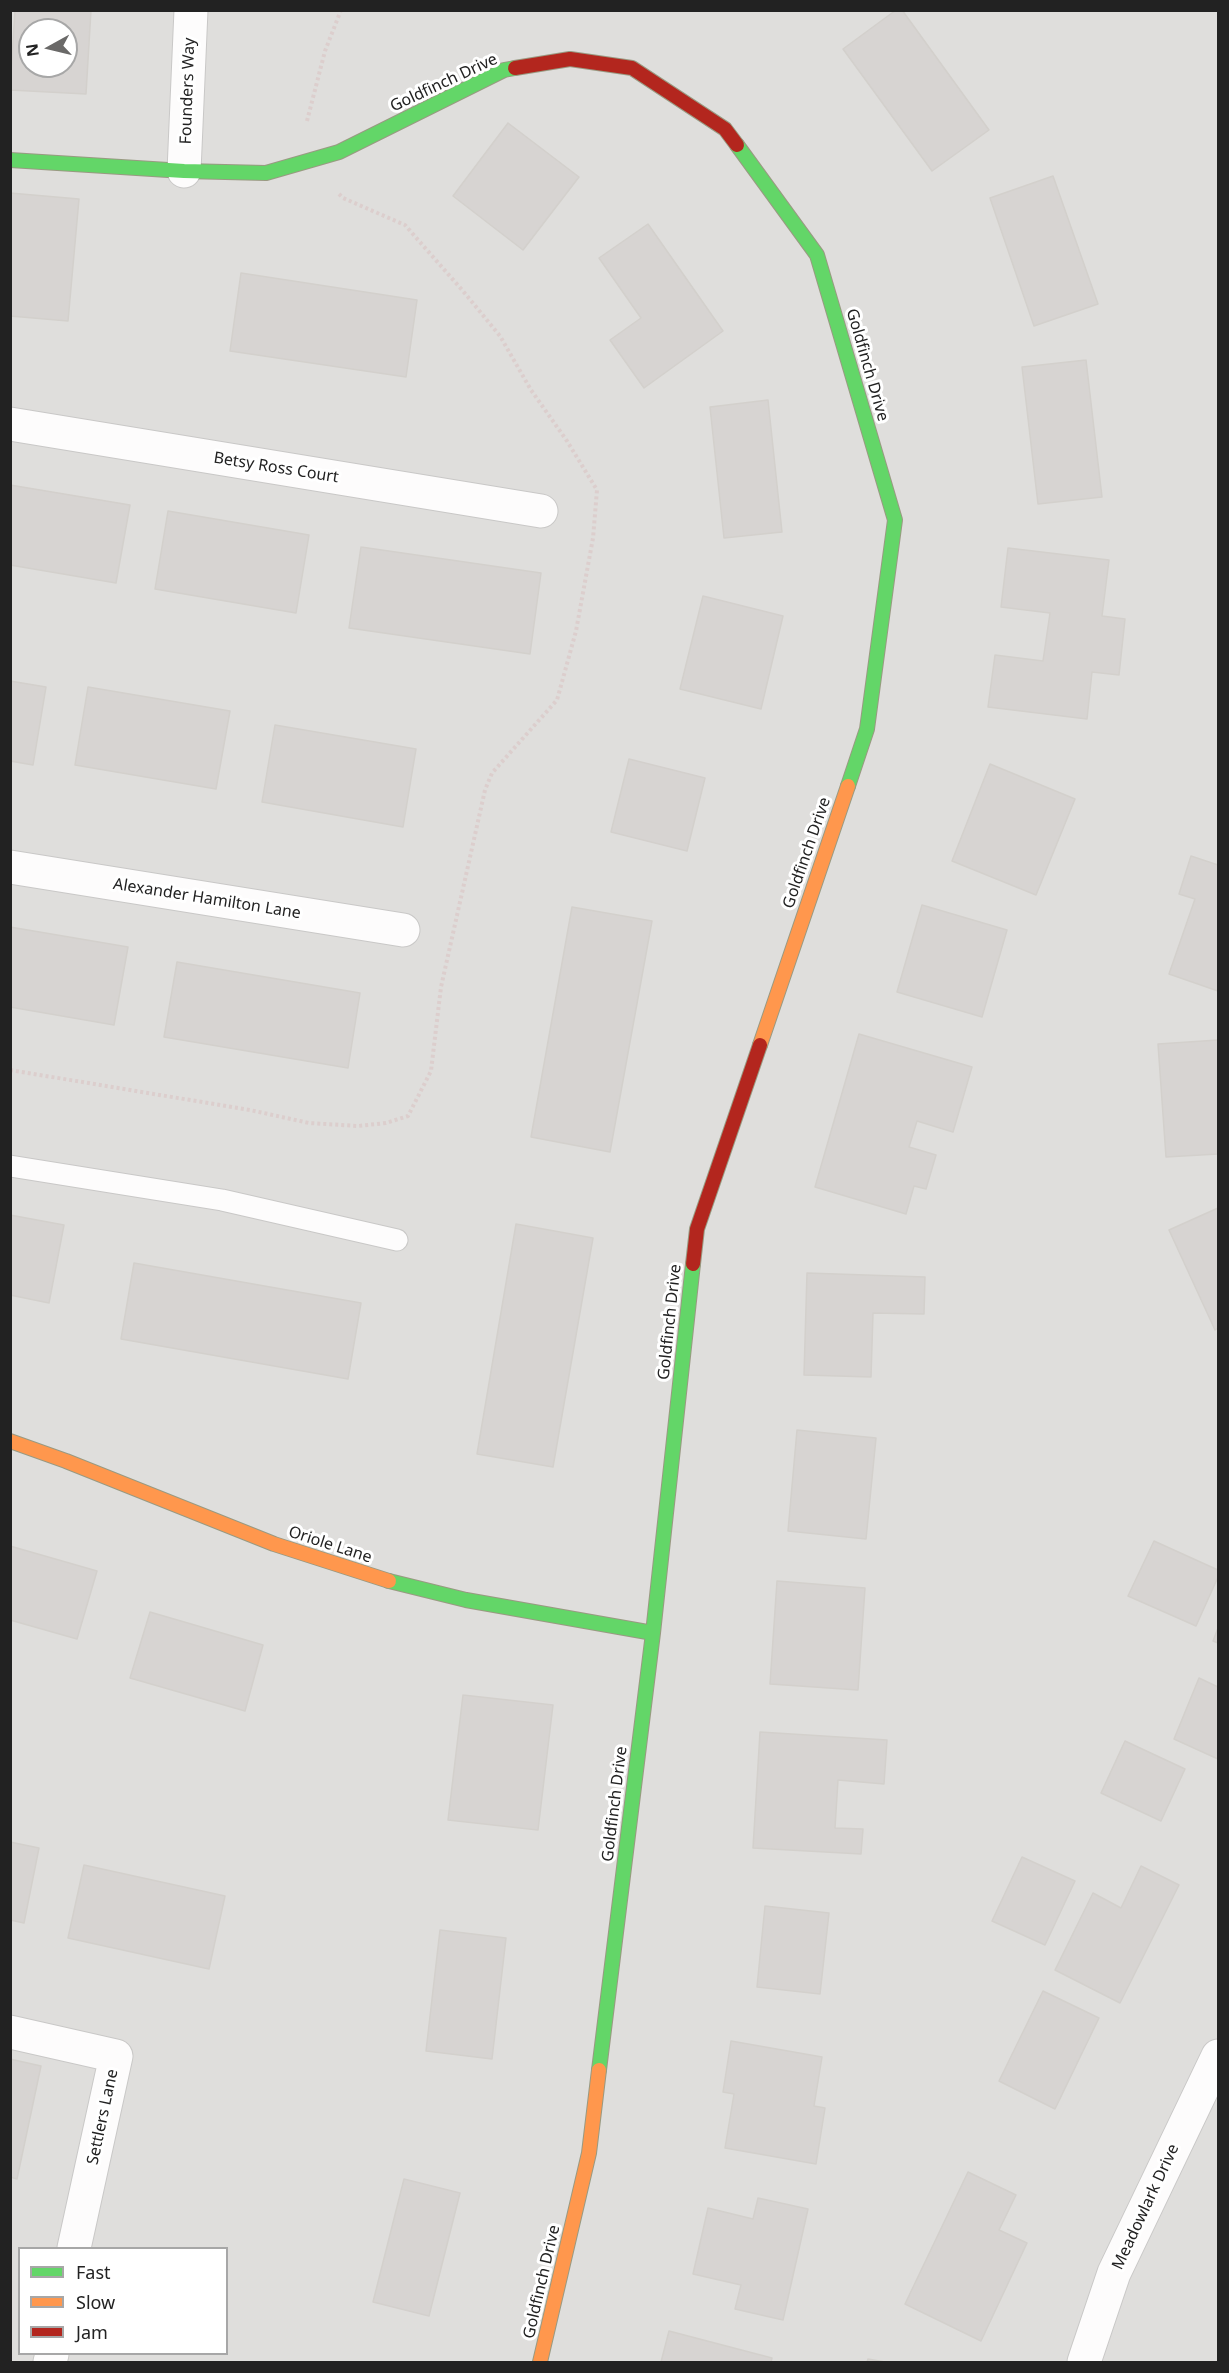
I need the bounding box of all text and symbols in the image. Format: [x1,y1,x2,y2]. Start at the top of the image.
north arrow [18,18,78,78]
street label: Founders Way [177,37,199,145]
text: N [20,42,44,58]
street label: Goldfinch Drive [387,50,501,116]
street label: Goldfinch Drive [842,307,892,423]
street label: Betsy Ross Court [212,449,340,487]
street label: Goldfinch Drive [779,795,835,911]
street label: Alexander Hamilton Lane [112,875,302,923]
street label: Goldfinch Drive [654,1263,686,1381]
street label: Oriole Lane [286,1523,374,1567]
street label: Goldfinch Drive [598,1745,632,1863]
street label: Settlers Lane [84,2067,122,2167]
street label: Meadowlark Drive [1109,2141,1183,2273]
street label: Goldfinch Drive [520,2223,564,2341]
legend [18,2247,228,2355]
text: Fast [76,2260,111,2284]
text: Slow [76,2290,115,2314]
text: Jam [76,2320,108,2344]

